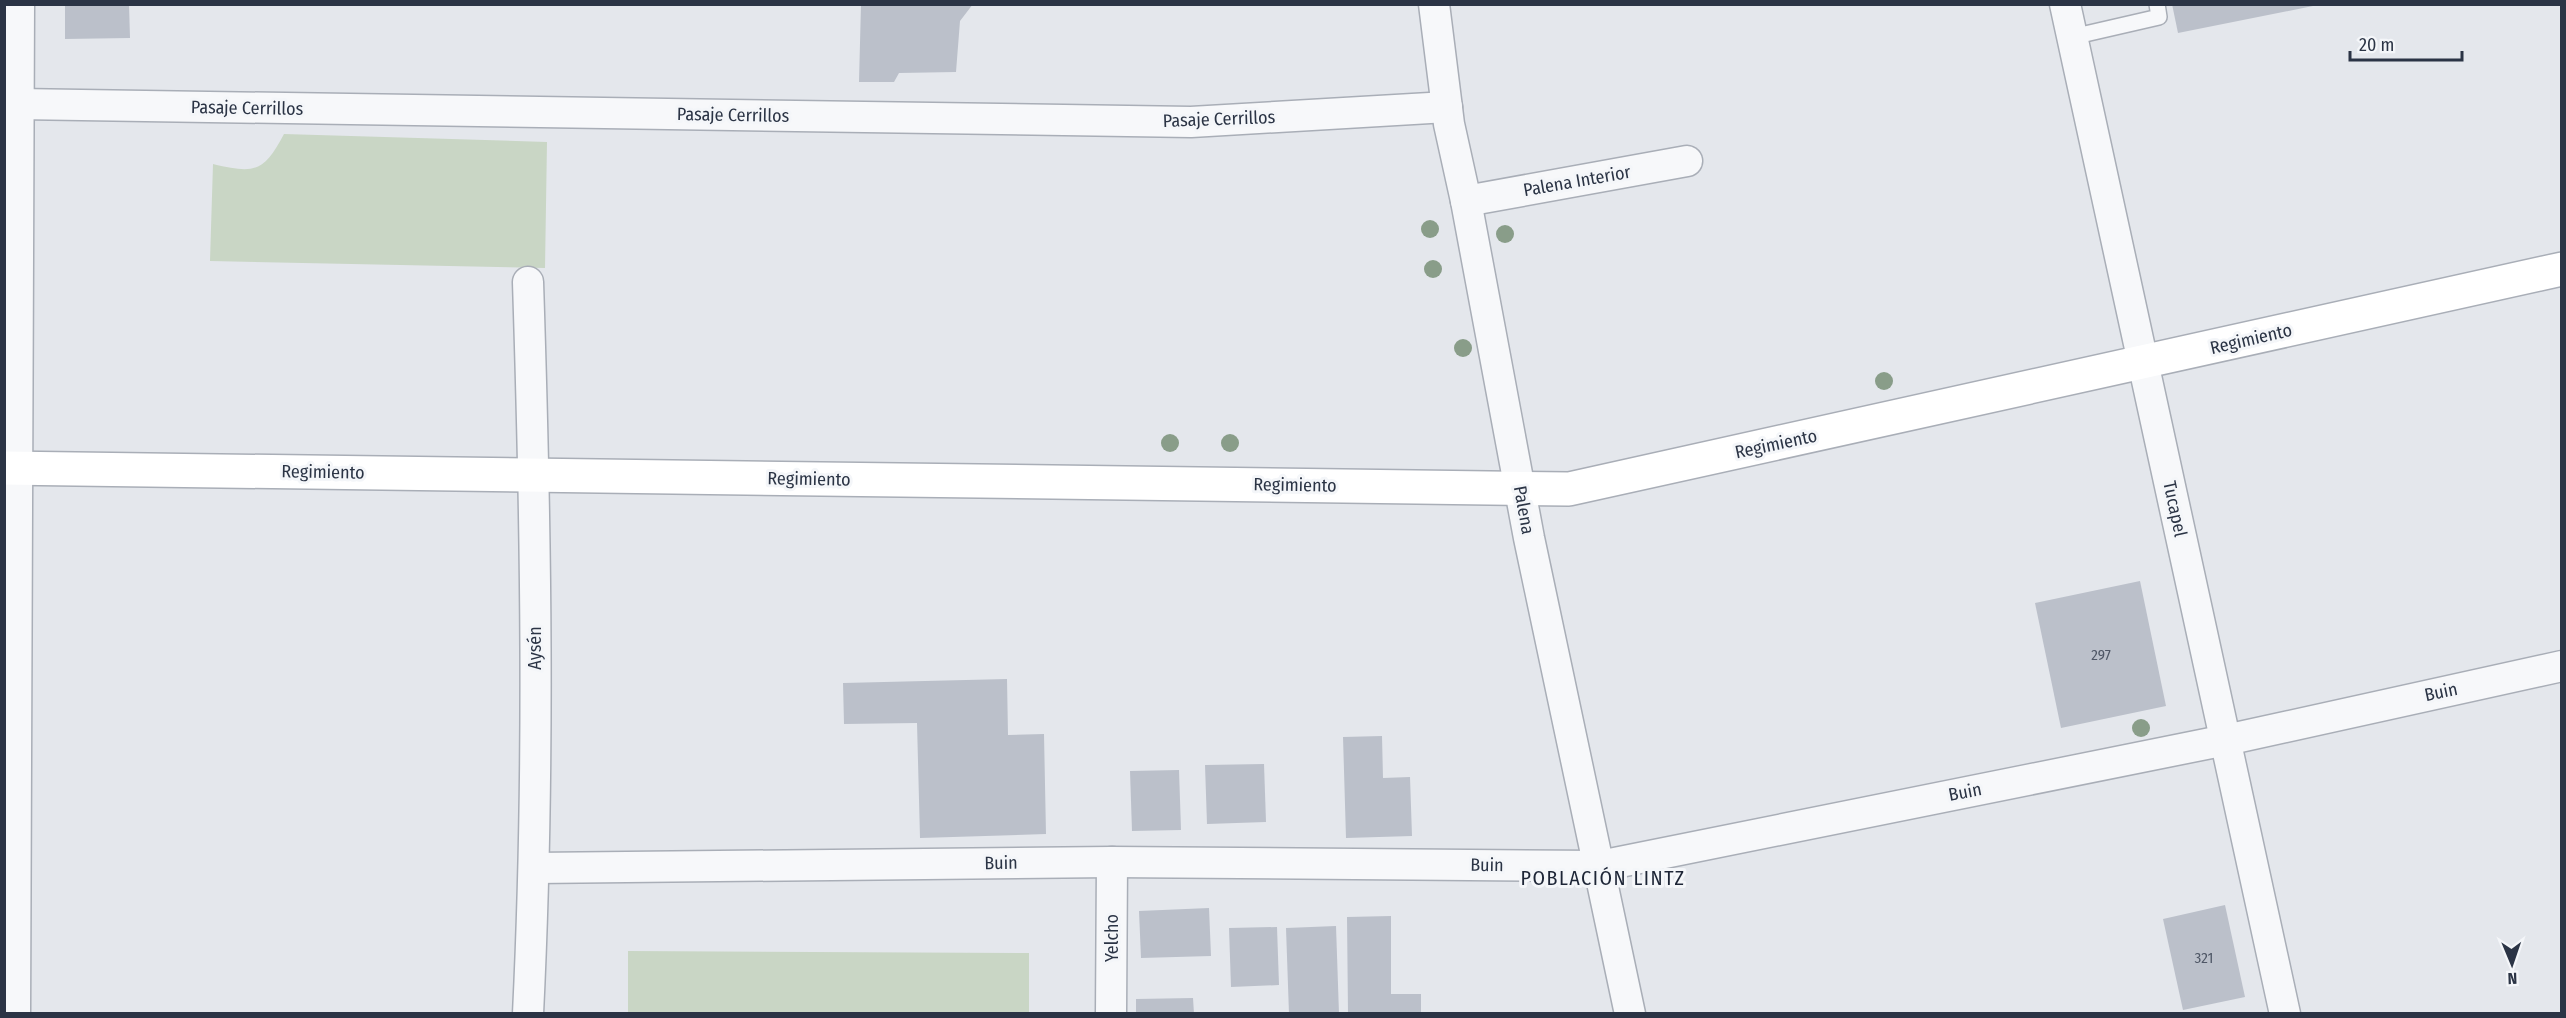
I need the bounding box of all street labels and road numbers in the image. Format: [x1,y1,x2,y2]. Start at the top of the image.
street label: Pasaje Cerrillos [191,96,304,120]
street label: Pasaje Cerrillos [677,103,790,127]
street label: Pasaje Cerrillos [1162,106,1276,132]
street label: Palena Interior [1522,161,1633,201]
street label: Regimiento [2208,319,2294,359]
street label: Regimiento [1733,425,1819,463]
street label: Regimiento [281,460,365,484]
street label: Regimiento [767,467,851,491]
street label: Regimiento [1253,473,1337,497]
street label: Tucapel [2158,479,2192,539]
street label: Palena [1509,484,1539,536]
street label: Aysén [524,626,546,670]
street label: Buin [2422,678,2460,706]
street label: Buin [1947,778,1983,806]
street label: Buin [984,852,1018,874]
street label: Buin [1470,854,1504,876]
street label: Yelcho [1101,914,1123,962]

